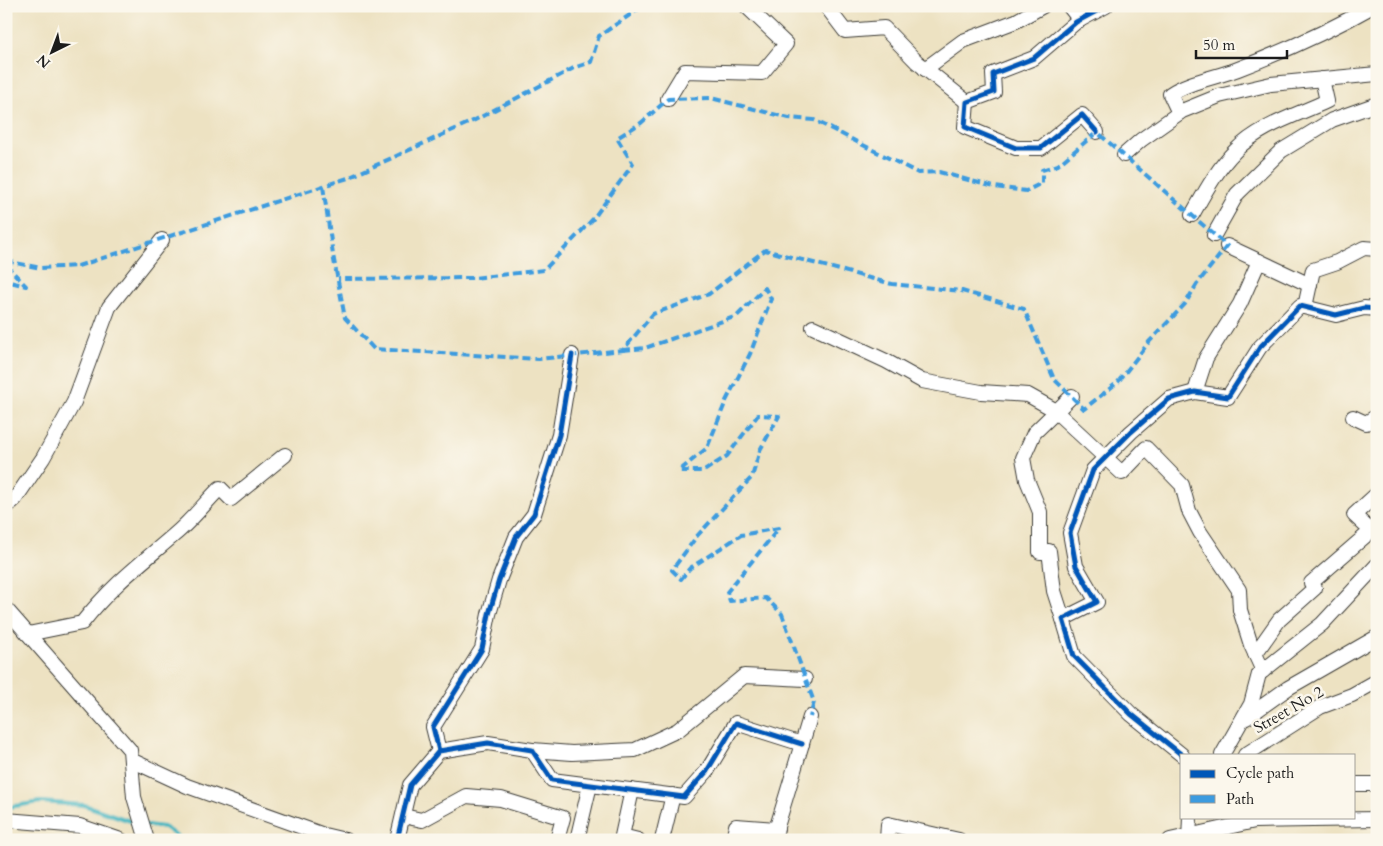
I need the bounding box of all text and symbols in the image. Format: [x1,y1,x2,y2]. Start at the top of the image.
north arrow [28,28,78,78]
scale bar [1196,28,1287,60]
text: 50 m [1203,35,1235,55]
text: N [33,50,55,72]
street label: Street No 2 [1249,681,1328,739]
legend [1180,754,1356,818]
text: Cycle path [1226,763,1295,783]
text: Path [1226,789,1255,809]

